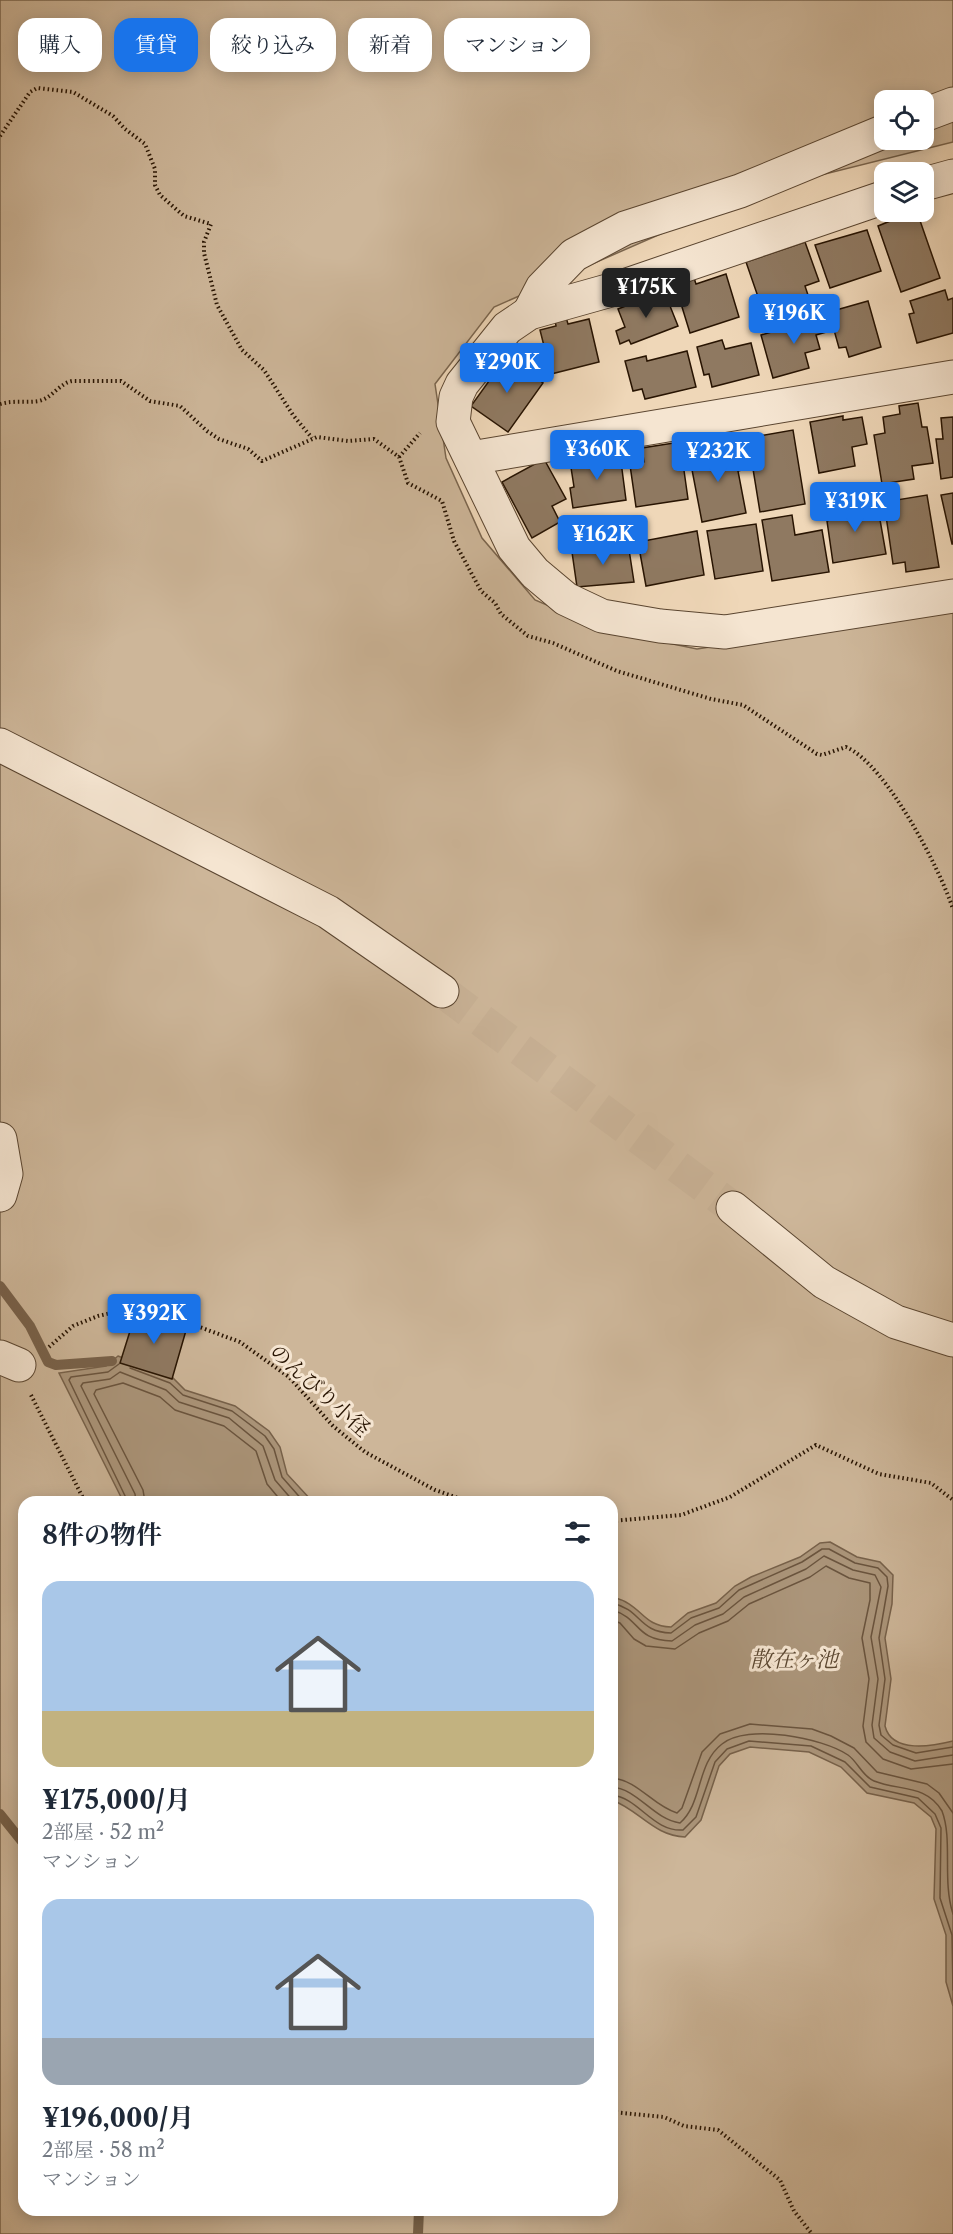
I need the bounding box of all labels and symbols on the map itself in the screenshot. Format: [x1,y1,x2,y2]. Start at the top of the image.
pin: ¥175K [604,268,688,319]
pin: ¥196K [752,294,836,345]
pin: ¥290K [465,343,549,394]
pin: ¥360K [555,430,639,481]
pin: ¥232K [676,432,760,483]
pin: ¥319K [813,482,897,533]
pin: ¥162K [561,515,645,566]
pin: ¥392K [112,1294,196,1345]
street label: のんびり小径 [265,1339,375,1441]
water label: 散在ヶ池 [750,1646,841,1673]

